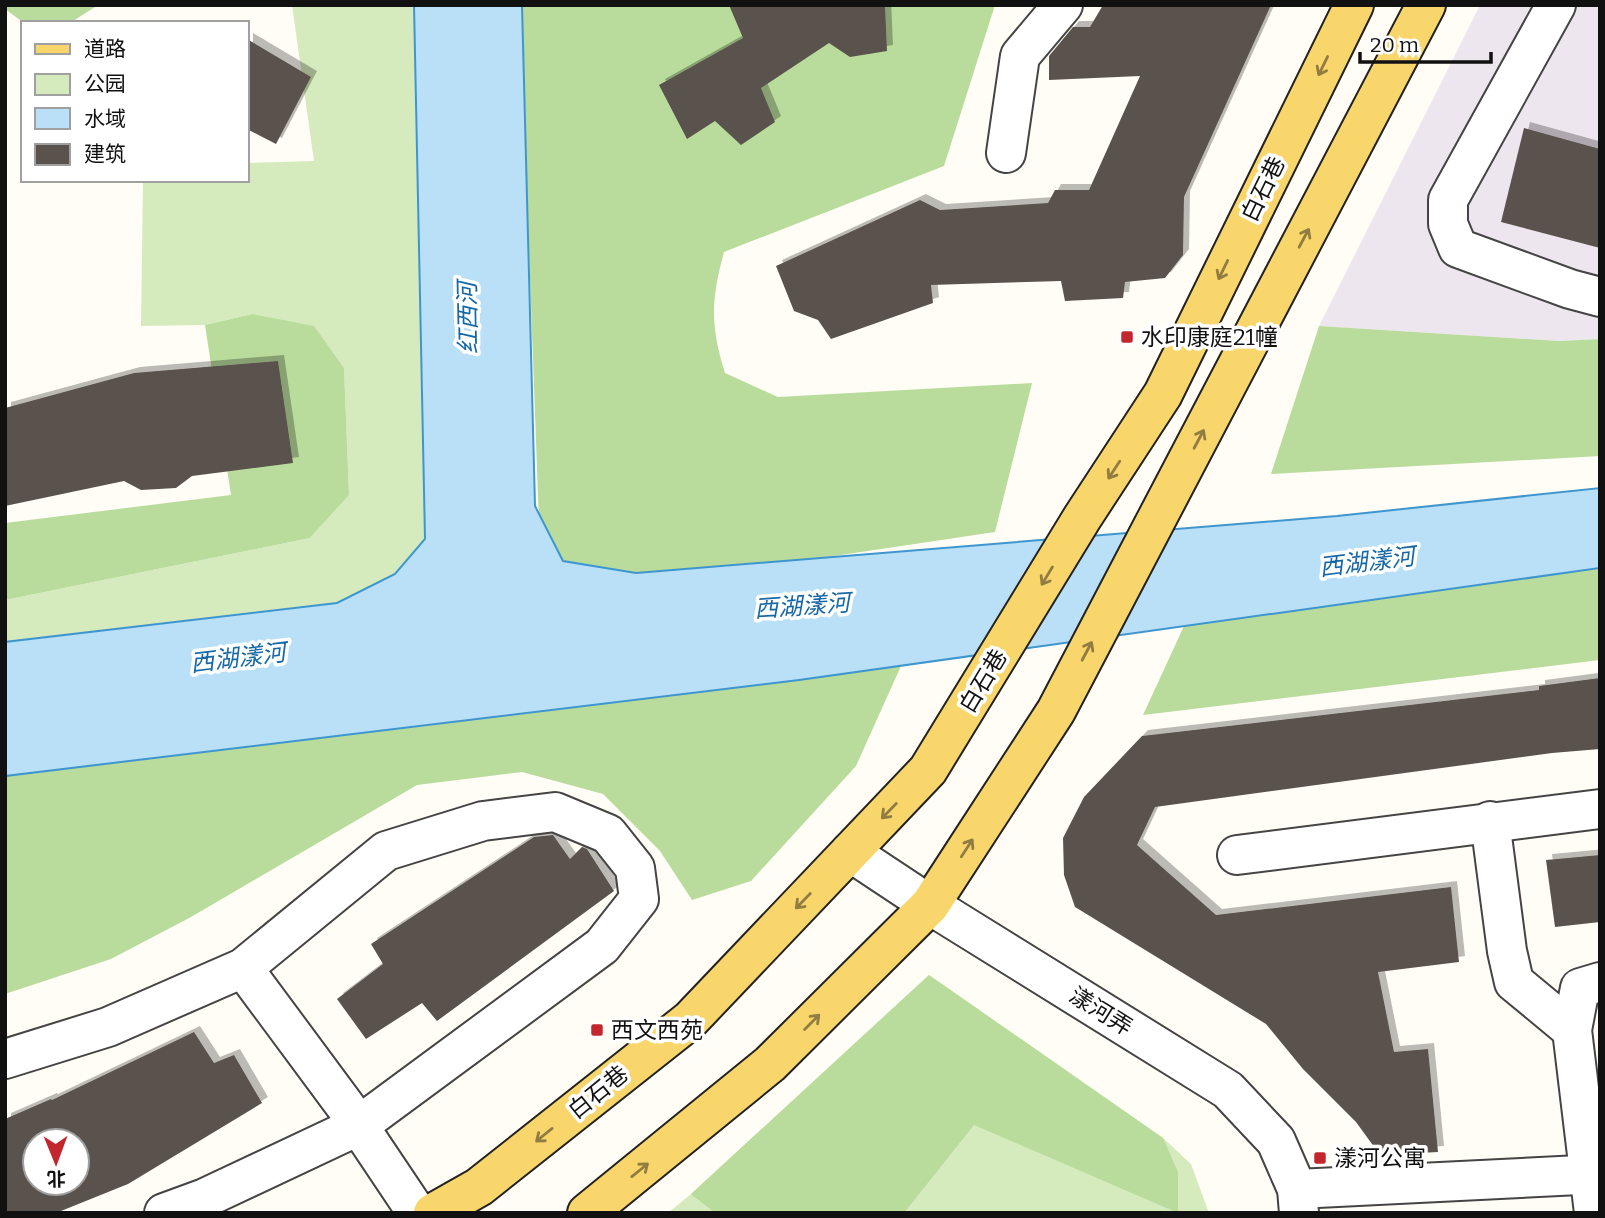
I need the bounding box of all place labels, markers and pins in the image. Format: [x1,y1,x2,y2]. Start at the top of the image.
place label: 水印康庭21幢 [1141,323,1278,351]
marker: 水印康庭21幢 [1119,329,1135,345]
place label: 西文西苑 [611,1016,703,1044]
marker: 西文西苑 [589,1022,605,1038]
place label: 漾河公寓 [1334,1144,1426,1172]
marker: 漾河公寓 [1312,1150,1328,1166]

